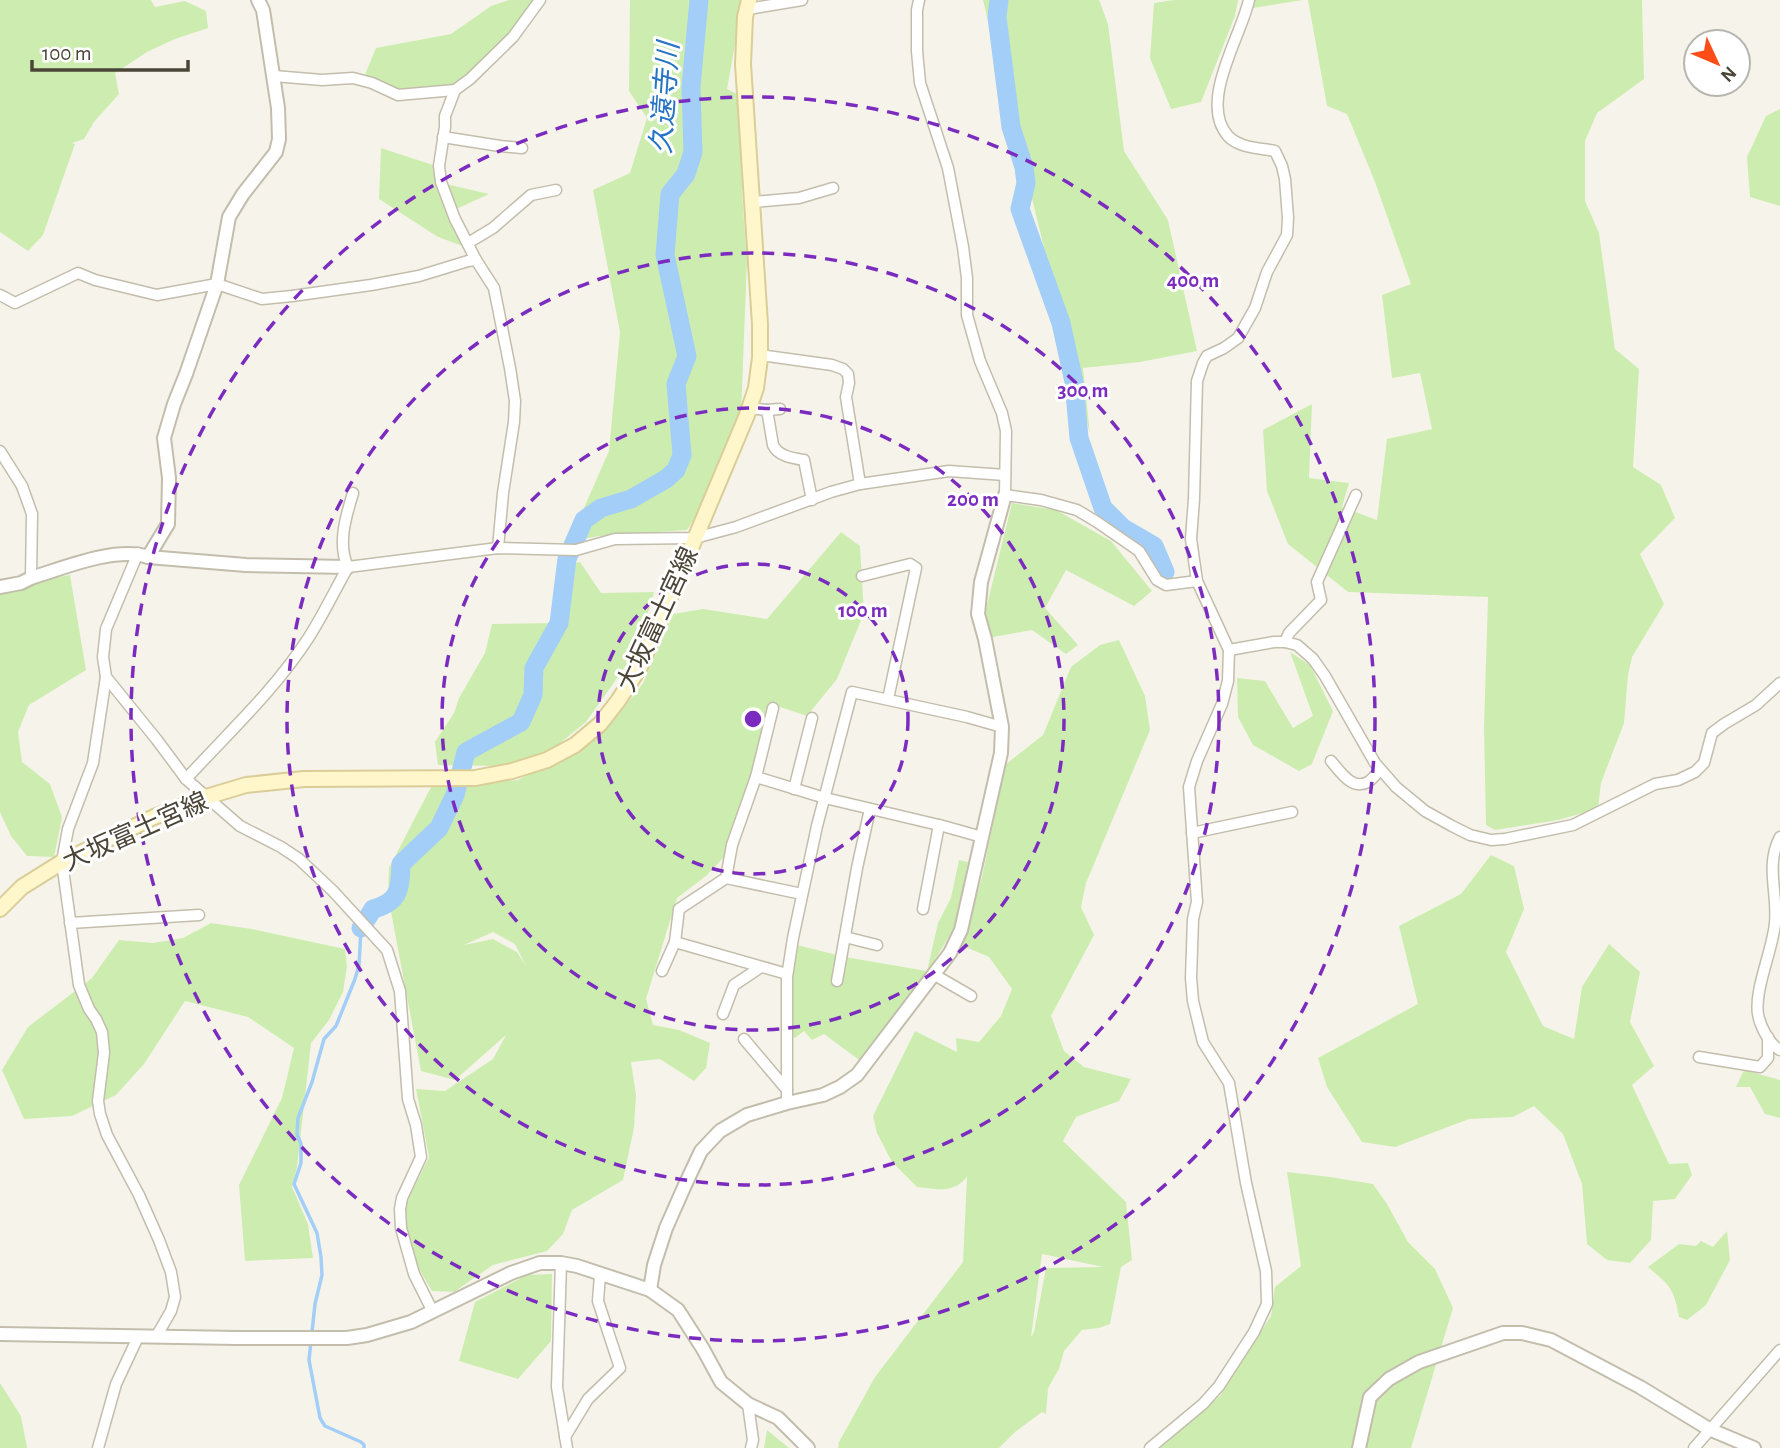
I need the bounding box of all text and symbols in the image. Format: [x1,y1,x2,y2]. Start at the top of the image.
scale bar [32,28,187,72]
north arrow [1682,28,1752,98]
water label: 久遠寺川 [646,38,684,155]
text: 100 m [42,43,92,64]
text: N [1717,62,1740,85]
text: 400 m [1167,270,1219,291]
text: 300 m [1057,380,1109,401]
text: 200 m [947,489,999,510]
street label: 大坂富士宮線 [612,543,703,696]
text: 100 m [838,600,888,621]
centre of rings [741,707,765,731]
street label: 大坂富士宮線 [58,787,212,876]

